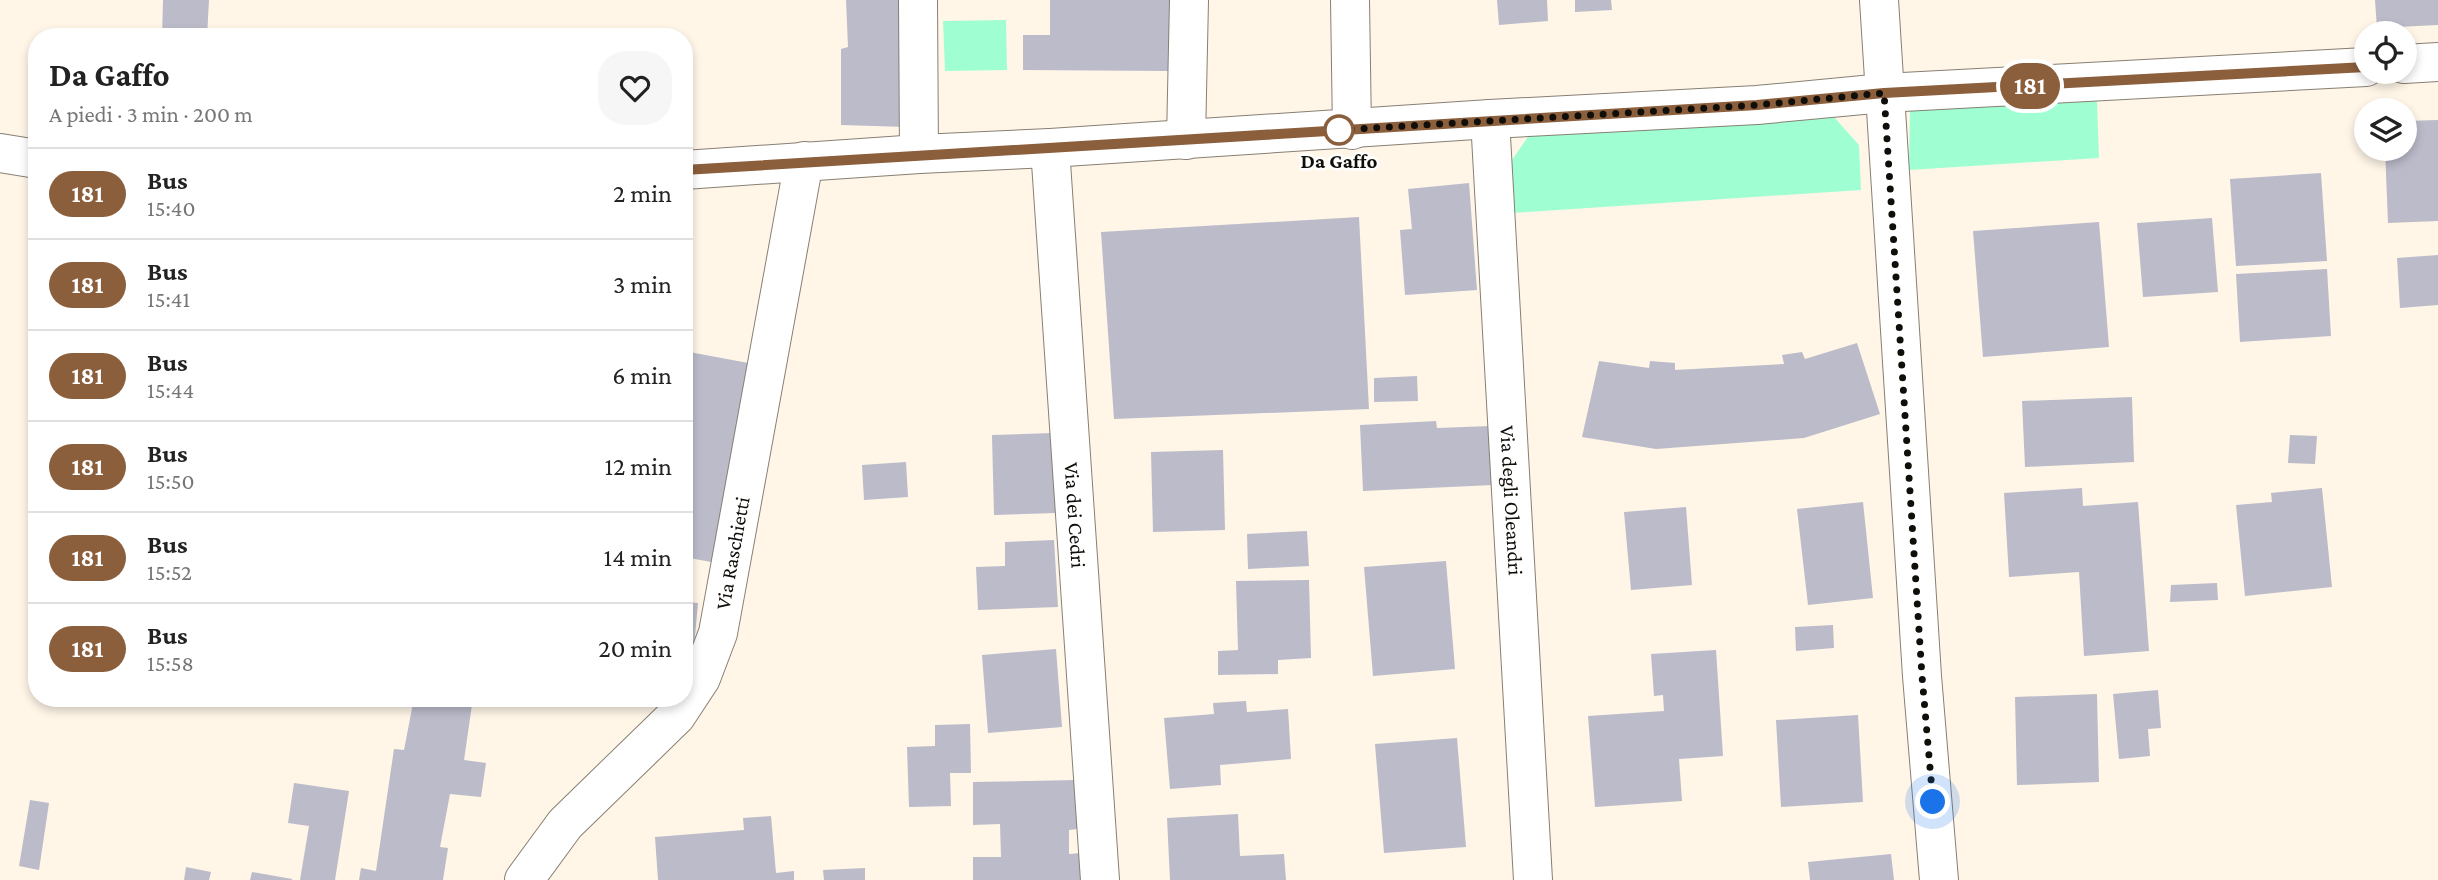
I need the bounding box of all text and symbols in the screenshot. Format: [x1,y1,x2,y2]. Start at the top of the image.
map controls [2354,21,2417,161]
button: locate [2354,21,2417,84]
button: heart [598,51,672,125]
text: Da Gaffo [49,56,170,93]
line badge: 181 [1990,63,2070,109]
text: 181 [2014,72,2046,99]
button: layers [2354,98,2417,161]
text: A piedi · 3 min · 200 m [49,101,253,127]
marker: Da Gaffo [1324,115,1354,145]
place label: Da Gaffo [1301,149,1377,173]
text: Bus [147,166,188,195]
text: 2 min [613,179,672,208]
text: 181 [72,180,103,207]
text: 15:40 [147,195,196,221]
text: Bus [147,257,188,286]
text: 3 min [613,270,672,299]
text: 181 [72,271,103,298]
text: 15:41 [147,286,190,312]
text: Bus [147,348,188,377]
text: 6 min [612,361,672,390]
text: 181 [72,362,103,389]
text: 15:44 [147,377,194,403]
street label: Via degli Oleandri [1495,425,1528,577]
text: Bus [147,439,188,468]
text: 12 min [604,452,672,481]
text: 181 [72,453,103,480]
street label: Via dei Cedri [1059,461,1091,569]
text: 15:50 [147,468,195,494]
street label: Via Raschietti [710,494,755,612]
text: Bus [147,530,188,559]
text: 14 min [604,543,672,572]
text: 181 [72,544,103,571]
text: 15:52 [147,559,192,585]
text: Bus [147,621,188,650]
text: 20 min [598,634,672,663]
text: 181 [72,635,103,662]
text: 15:58 [147,650,194,676]
your location [1915,784,1950,819]

